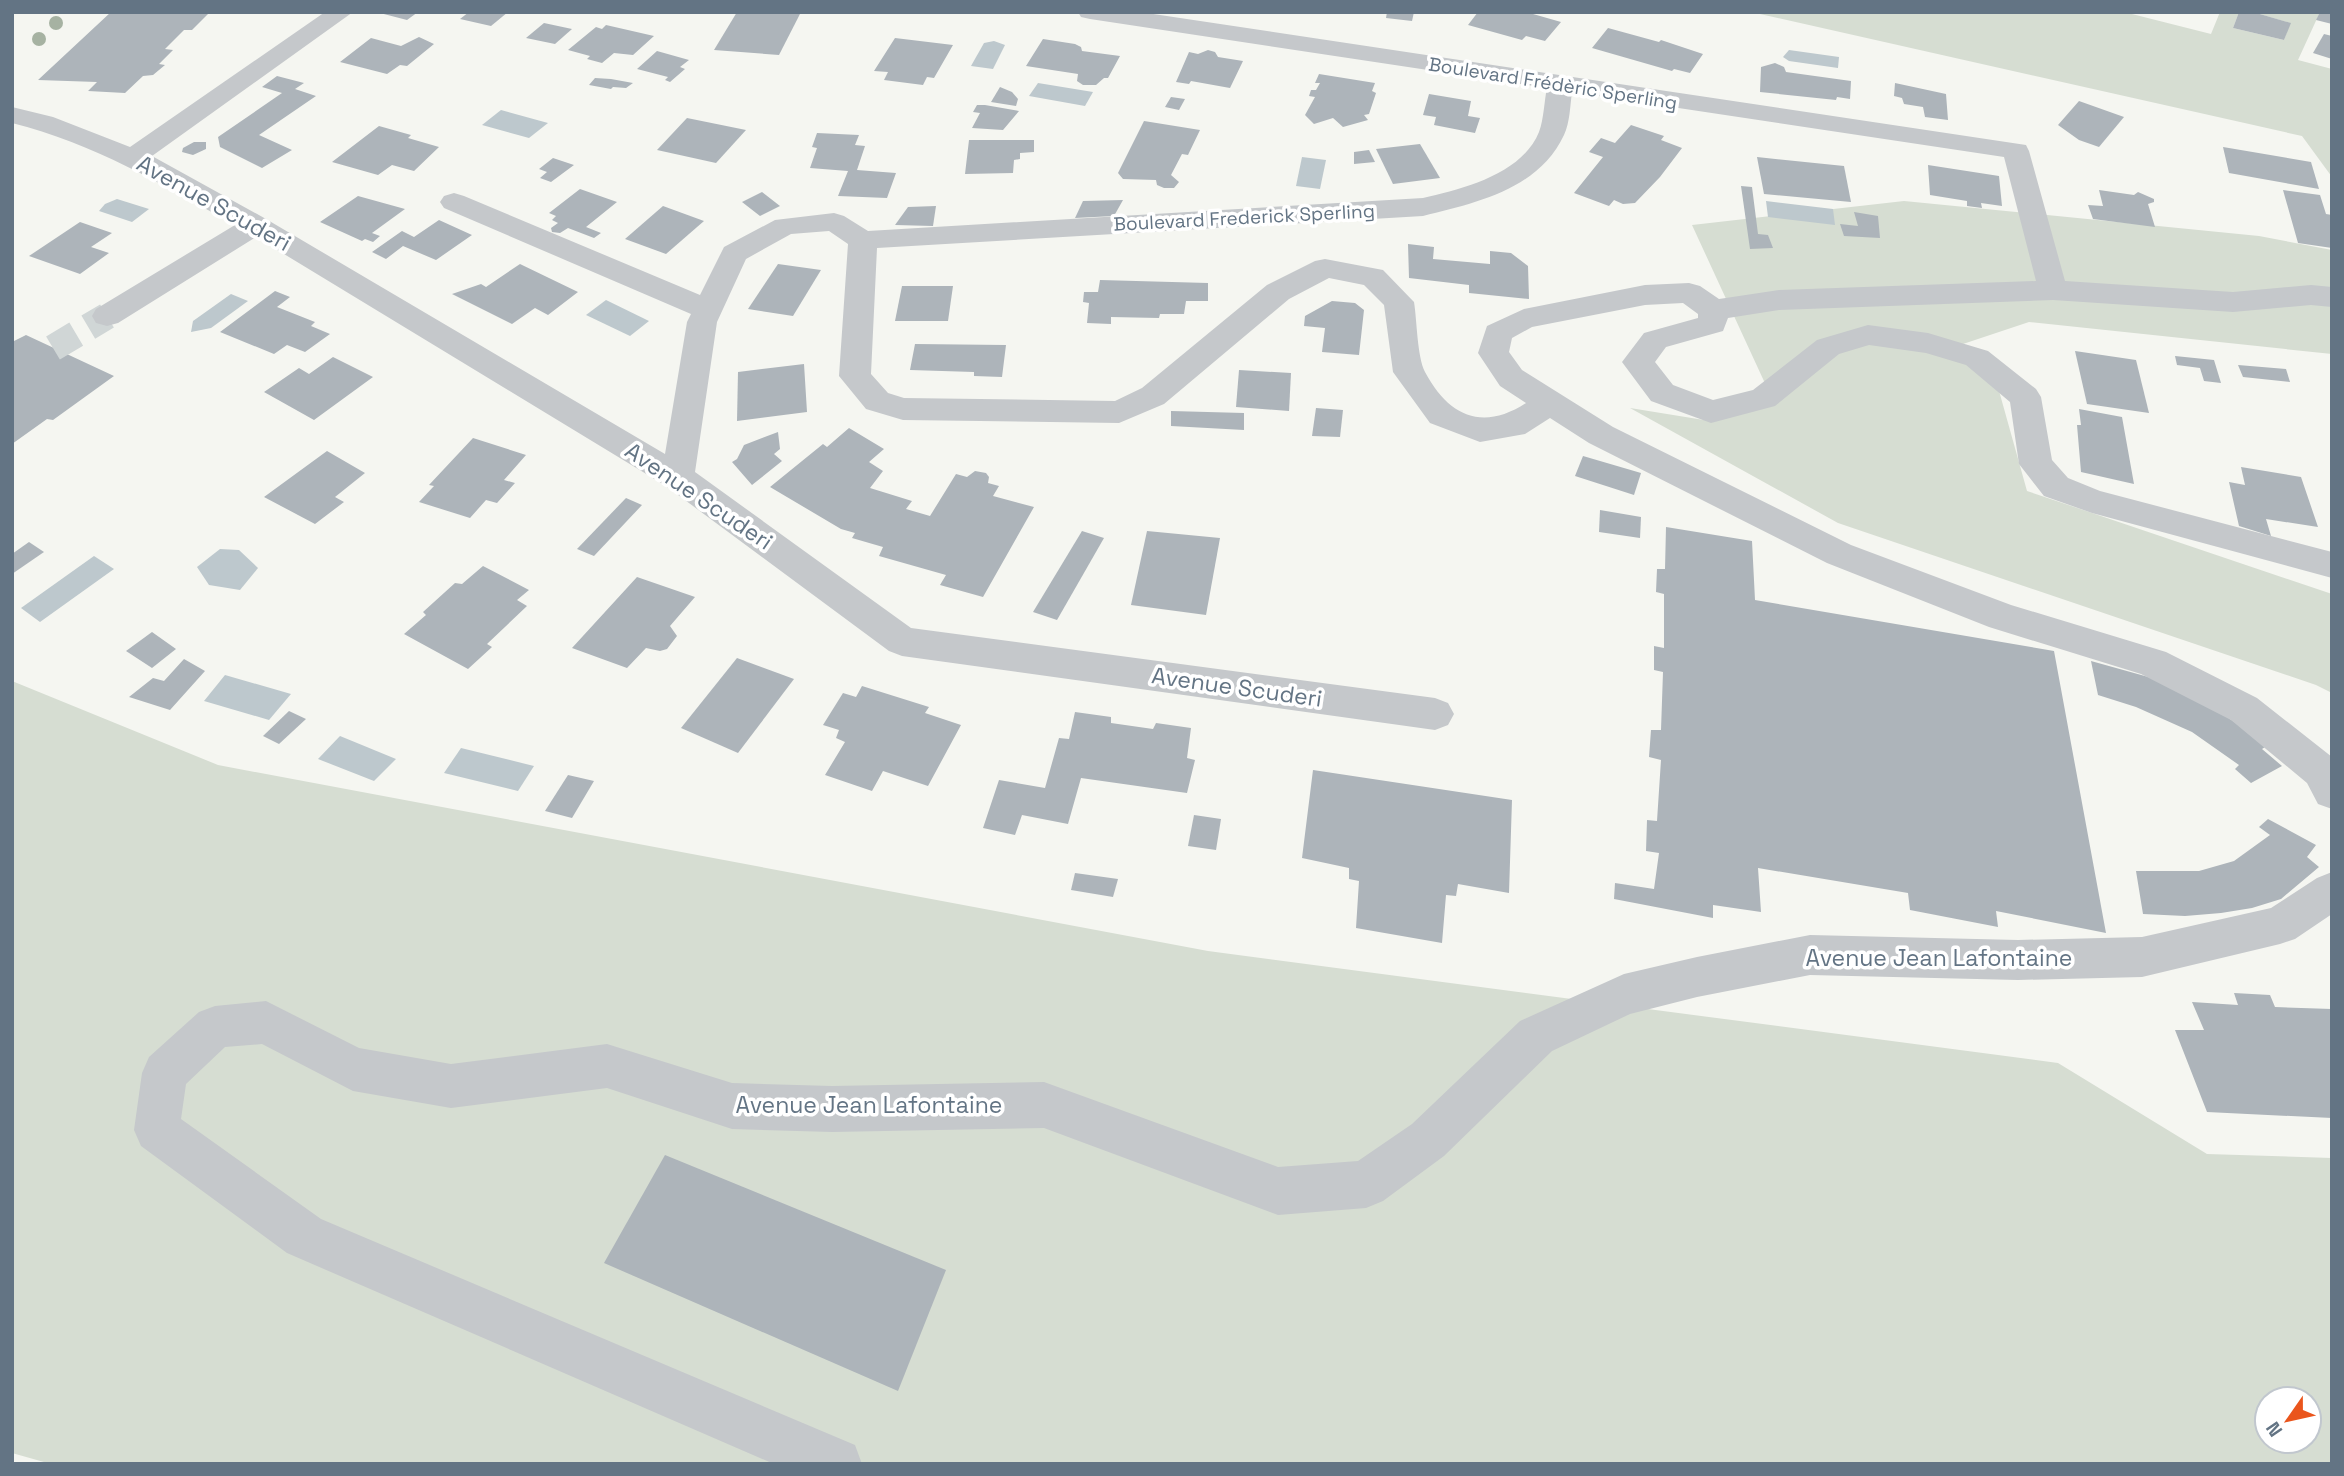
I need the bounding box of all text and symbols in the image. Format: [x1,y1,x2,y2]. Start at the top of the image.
street label: Boulevard Frédèric Sperling [1427,51,1679,116]
street label: Avenue Scuderi [132,148,296,258]
street label: Boulevard Frederick Sperling [1113,198,1375,237]
street label: Avenue Scuderi [619,436,779,556]
street label: Avenue Scuderi [1150,660,1324,714]
street label: Avenue Jean Lafontaine [1806,943,2072,973]
street label: Avenue Jean Lafontaine [736,1090,1002,1120]
north arrow [2253,1385,2323,1455]
text: N [2260,1417,2288,1441]

